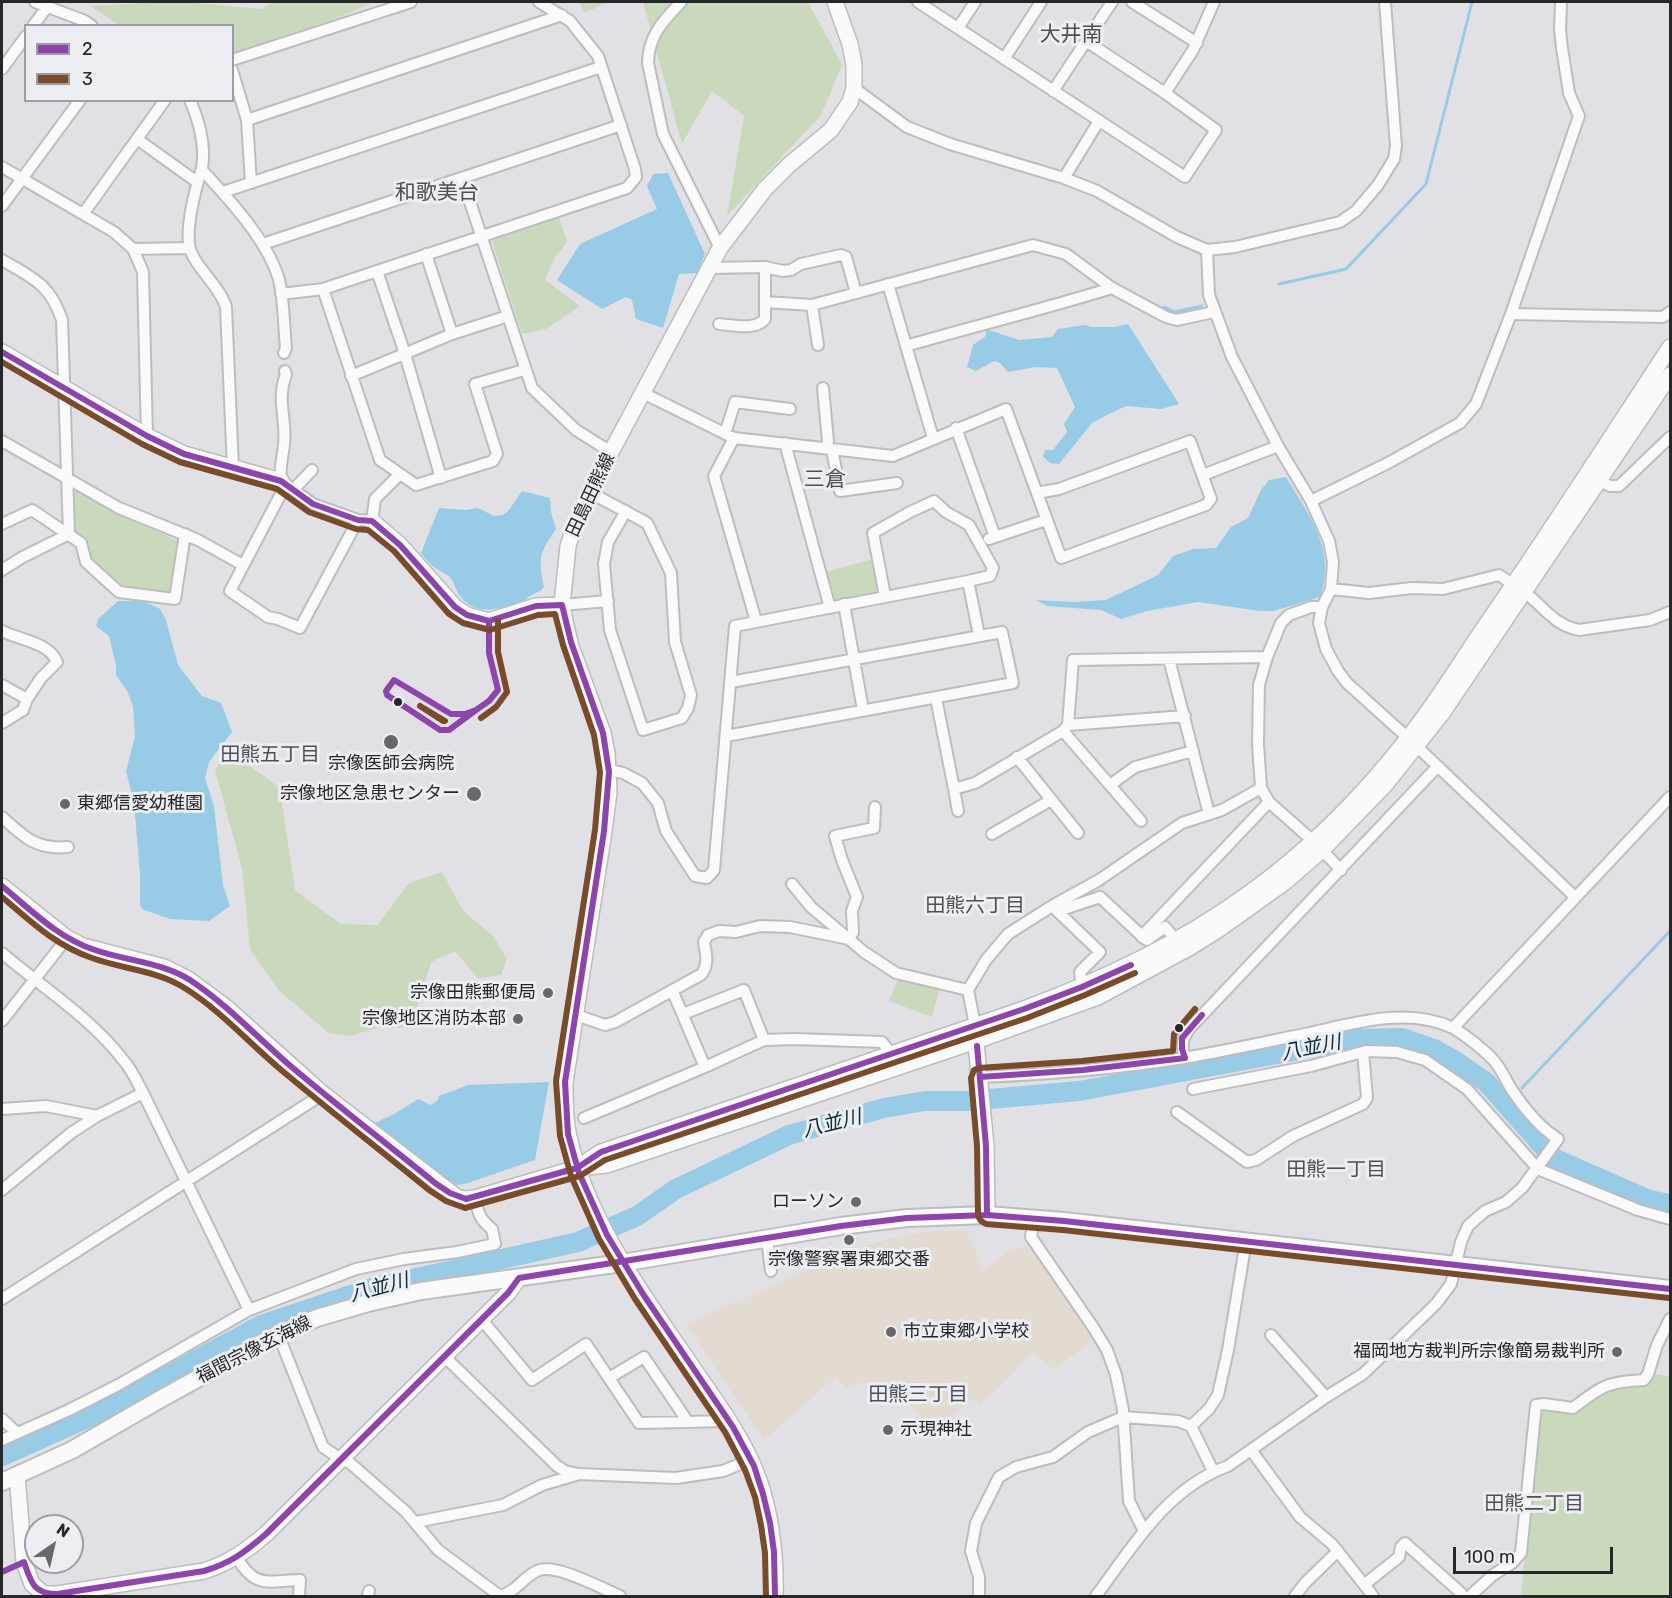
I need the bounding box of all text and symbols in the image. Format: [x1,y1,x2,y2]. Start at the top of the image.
district label: 大井南 [1040,22,1102,48]
legend [24,24,234,102]
text: 2 [82,38,93,60]
text: 3 [82,68,93,90]
district label: 和歌美台 [395,180,479,206]
street label: 田島田熊線 [562,450,620,540]
district label: 三倉 [804,467,846,493]
unlabelled marker [392,696,404,708]
marker: 宗像医師会病院 [382,733,400,751]
district label: 田熊五丁目 [220,743,320,767]
place label: 宗像医師会病院 [328,753,454,775]
place label: 宗像地区急患センター [280,783,460,805]
marker: 宗像地区急患センター [465,785,483,803]
place label: 東郷信愛幼稚園 [77,793,203,815]
marker: 東郷信愛幼稚園 [58,797,72,811]
district label: 田熊六丁目 [925,894,1025,918]
place label: 宗像田熊郵便局 [410,982,536,1004]
marker: 宗像田熊郵便局 [541,986,555,1000]
place label: 宗像地区消防本部 [362,1008,506,1030]
marker: 宗像地区消防本部 [511,1012,525,1026]
unlabelled marker [1173,1022,1185,1034]
water label: 八並川 [1279,1030,1343,1066]
water label: 八並川 [800,1105,864,1143]
district label: 田熊一丁目 [1286,1158,1386,1182]
place label: ローソン [772,1191,844,1213]
marker: ローソン [849,1195,863,1209]
marker: 宗像警察署東郷交番 [842,1233,856,1247]
place label: 宗像警察署東郷交番 [768,1249,930,1271]
water label: 八並川 [347,1269,411,1307]
street label: 福間宗像玄海線 [193,1312,315,1388]
place label: 市立東郷小学校 [903,1321,1029,1343]
marker: 市立東郷小学校 [884,1325,898,1339]
place label: 福岡地方裁判所宗像簡易裁判所 [1353,1341,1605,1363]
marker: 福岡地方裁判所宗像簡易裁判所 [1610,1345,1624,1359]
district label: 田熊三丁目 [868,1383,968,1407]
place label: 示現神社 [900,1419,972,1441]
marker: 示現神社 [881,1423,895,1437]
district label: 田熊二丁目 [1484,1492,1584,1516]
north arrow [24,1514,84,1574]
text: N [53,1519,73,1541]
scale bar [1456,1535,1616,1573]
text: 100 m [1464,1546,1515,1568]

